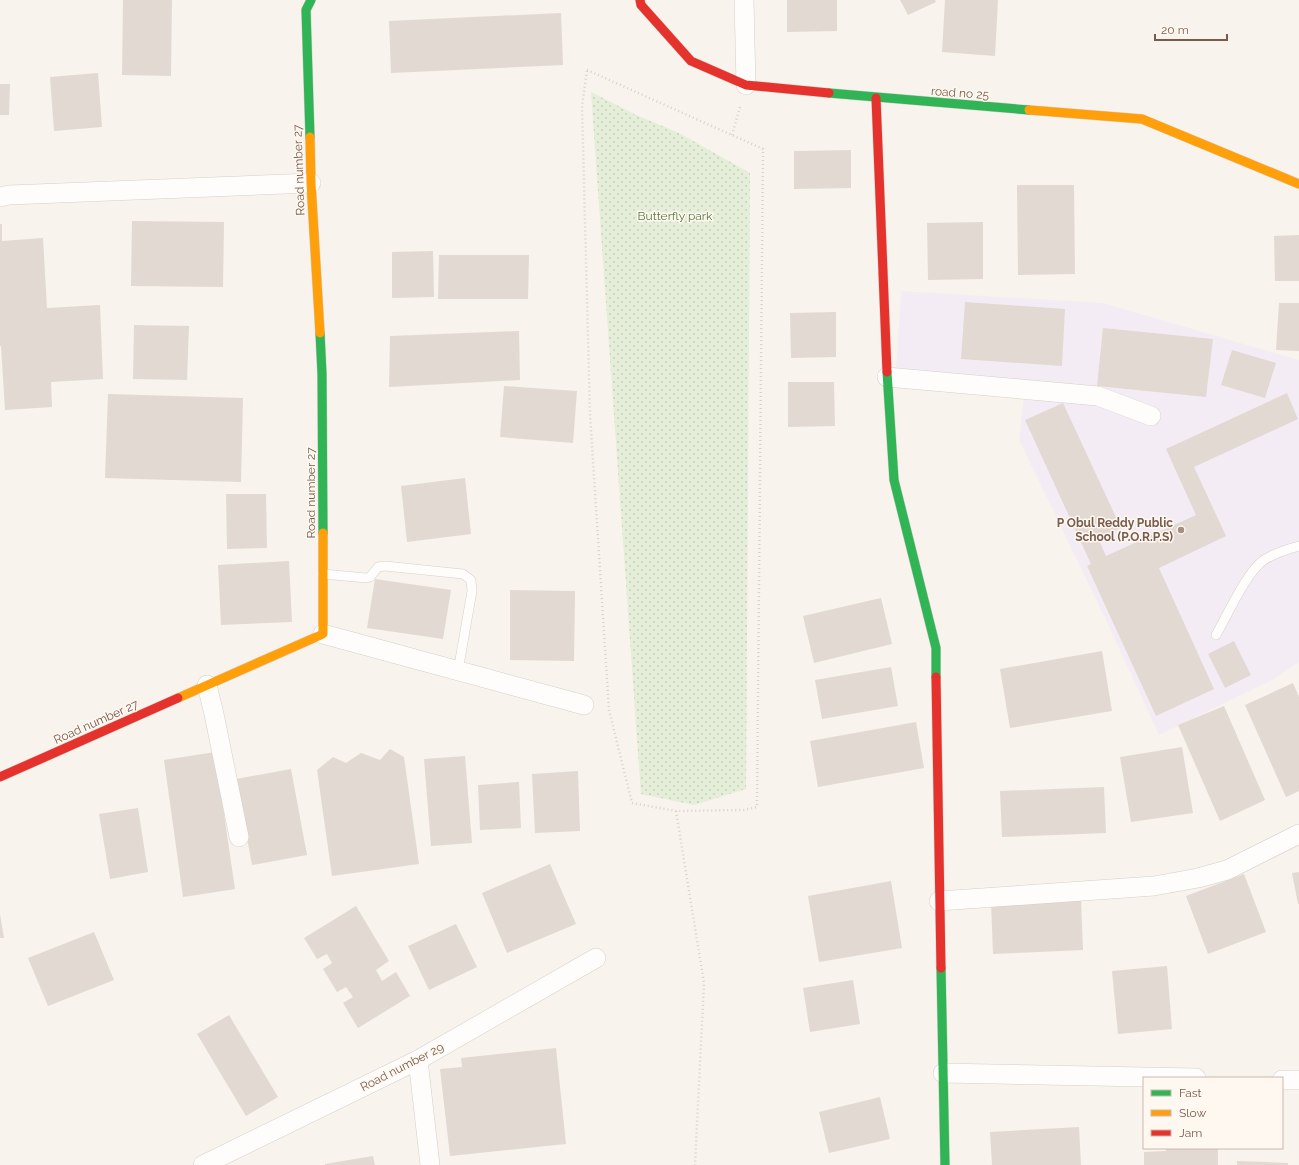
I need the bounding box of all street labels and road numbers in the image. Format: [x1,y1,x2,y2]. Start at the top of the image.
street label: road no 25 [930,84,990,102]
street label: Road number 27 [290,124,308,216]
street label: Road number 27 [304,447,318,539]
street label: Road number 27 [52,697,141,747]
street label: Road number 29 [358,1040,446,1094]

